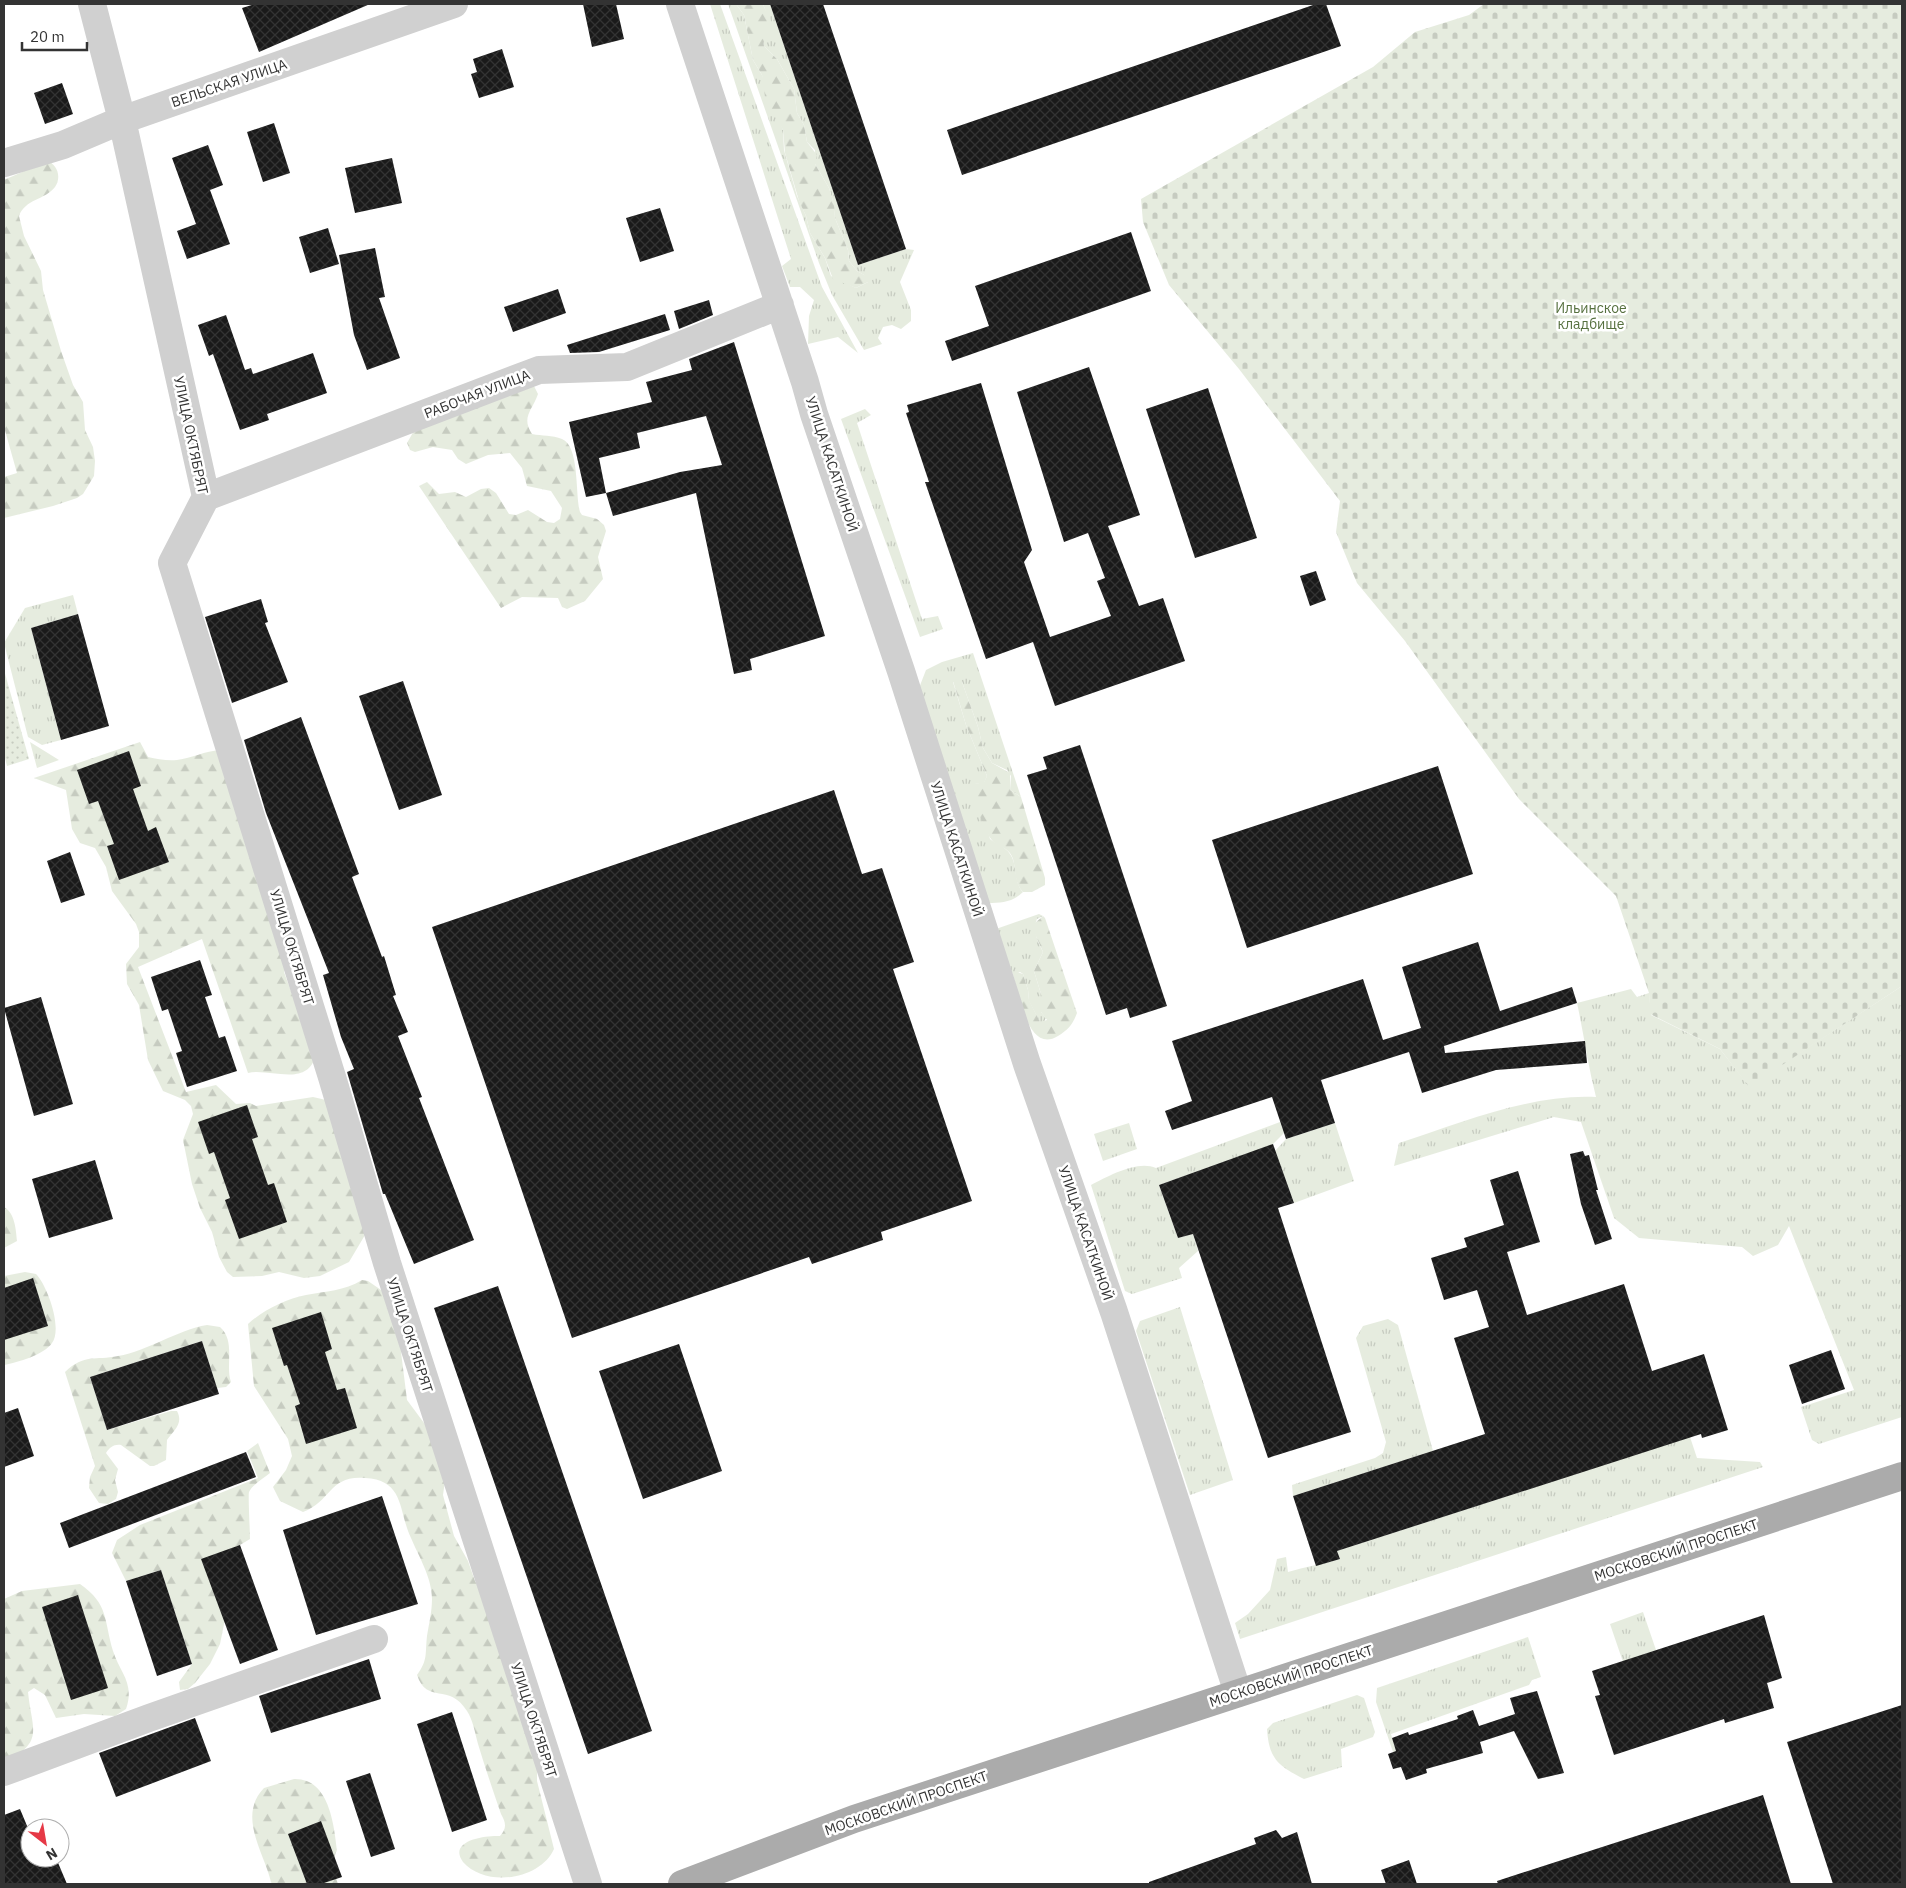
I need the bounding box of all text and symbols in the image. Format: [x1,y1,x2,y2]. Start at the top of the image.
scale bar [22,20,88,52]
text: 20 m [30,27,65,46]
street label: ВЕЛЬСКАЯ УЛИЦА [169,55,289,111]
park label: Ильинское кладбище [1555,299,1627,333]
street label: РАБОЧАЯ УЛИЦА [421,365,533,423]
street label: УЛИЦА ОКТЯБРЯТ [170,374,212,496]
street label: УЛИЦА КАСАТКИНОЙ [802,394,863,534]
street label: УЛИЦА КАСАТКИНОЙ [927,779,988,919]
street label: УЛИЦА ОКТЯБРЯТ [266,887,318,1007]
street label: УЛИЦА КАСАТКИНОЙ [1054,1163,1118,1303]
street label: УЛИЦА ОКТЯБРЯТ [383,1275,437,1395]
street label: МОСКОВСКИЙ ПРОСПЕКТ [1592,1514,1760,1585]
street label: МОСКОВСКИЙ ПРОСПЕКТ [1207,1640,1375,1711]
street label: УЛИЦА ОКТЯБРЯТ [507,1660,561,1780]
street label: МОСКОВСКИЙ ПРОСПЕКТ [822,1766,990,1839]
north arrow [20,1818,70,1868]
text: N [43,1844,61,1864]

